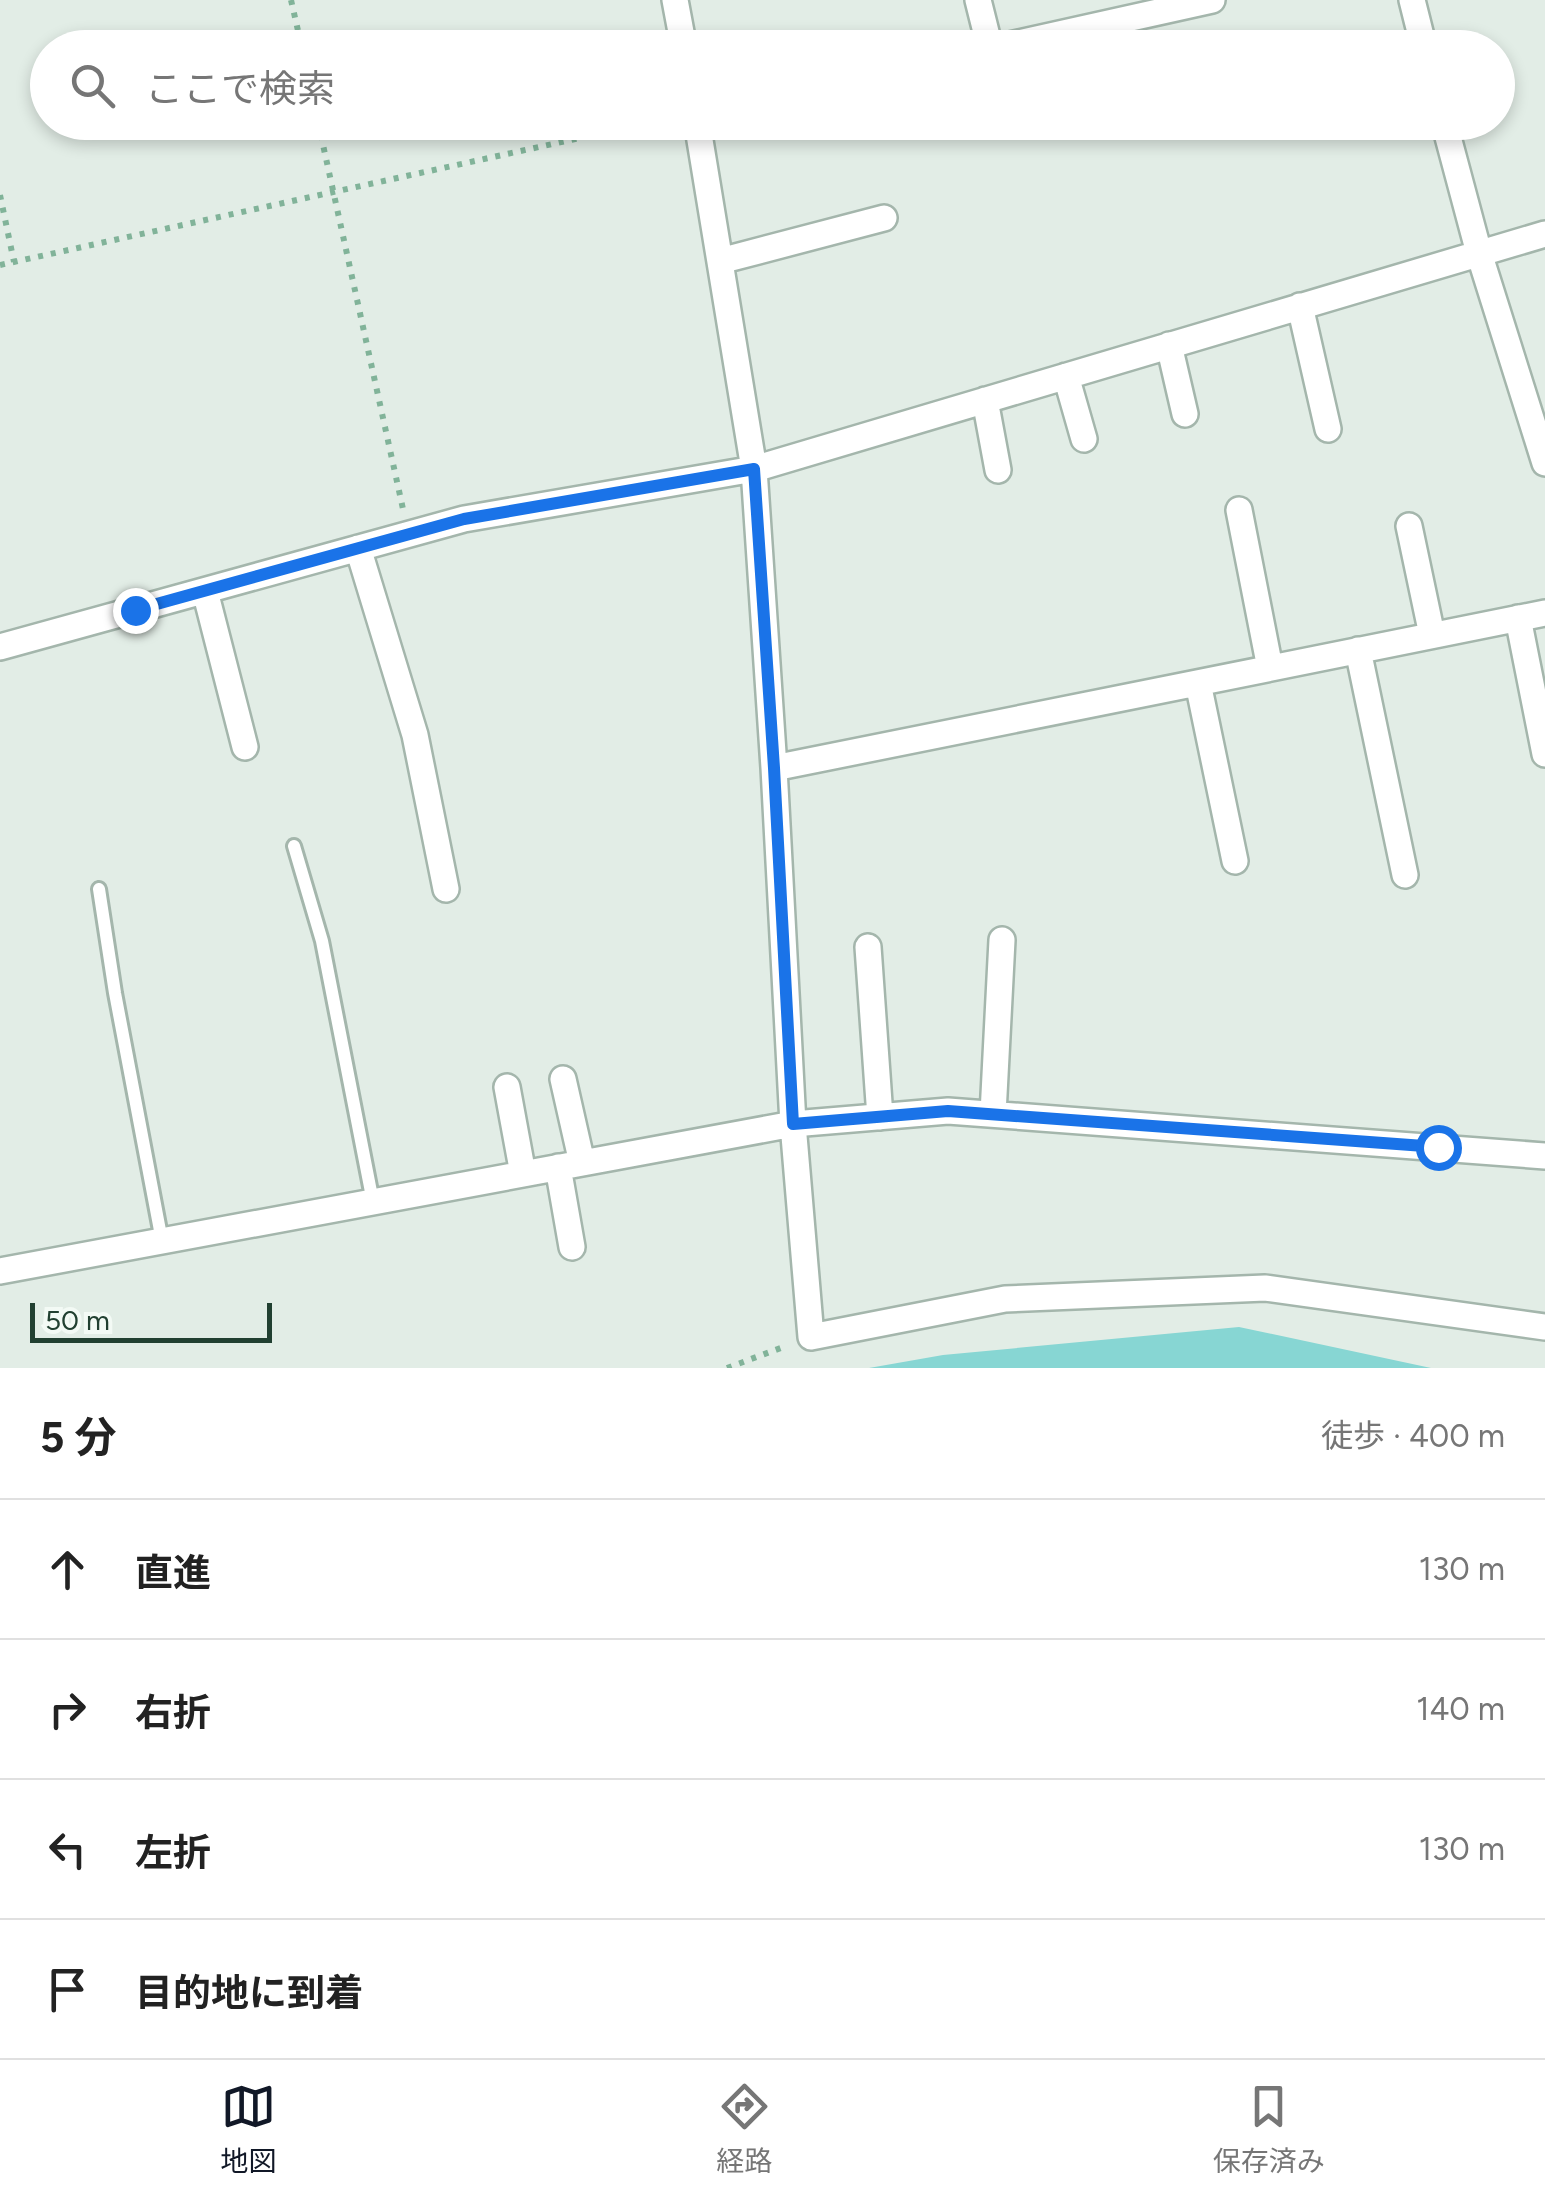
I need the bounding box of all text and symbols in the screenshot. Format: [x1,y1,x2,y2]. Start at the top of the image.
search box [30,30,1515,140]
icon: search [65,58,120,113]
text: ここで検索 [145,66,335,112]
route end [113,588,159,634]
route start [1416,1125,1462,1171]
scale bar [30,1298,272,1342]
text: 50 m [45,1303,110,1337]
text: 5 分 [40,1412,116,1463]
text: 徒歩 · 400 m [1321,1417,1505,1455]
icon: ahead [40,1542,95,1597]
text: 直進 [135,1550,211,1596]
text: 130 m [1419,1550,1505,1588]
icon: right [40,1682,95,1737]
text: 右折 [135,1690,211,1736]
text: 140 m [1416,1690,1505,1728]
icon: left [40,1822,95,1877]
text: 左折 [135,1830,211,1876]
text: 130 m [1419,1830,1505,1868]
icon: arrive [40,1962,95,2017]
text: 目的地に到着 [135,1970,363,2016]
tab: 地図 [220,2079,276,2179]
tab: 経路 [716,2079,773,2179]
tab: 保存済み [1213,2079,1325,2179]

